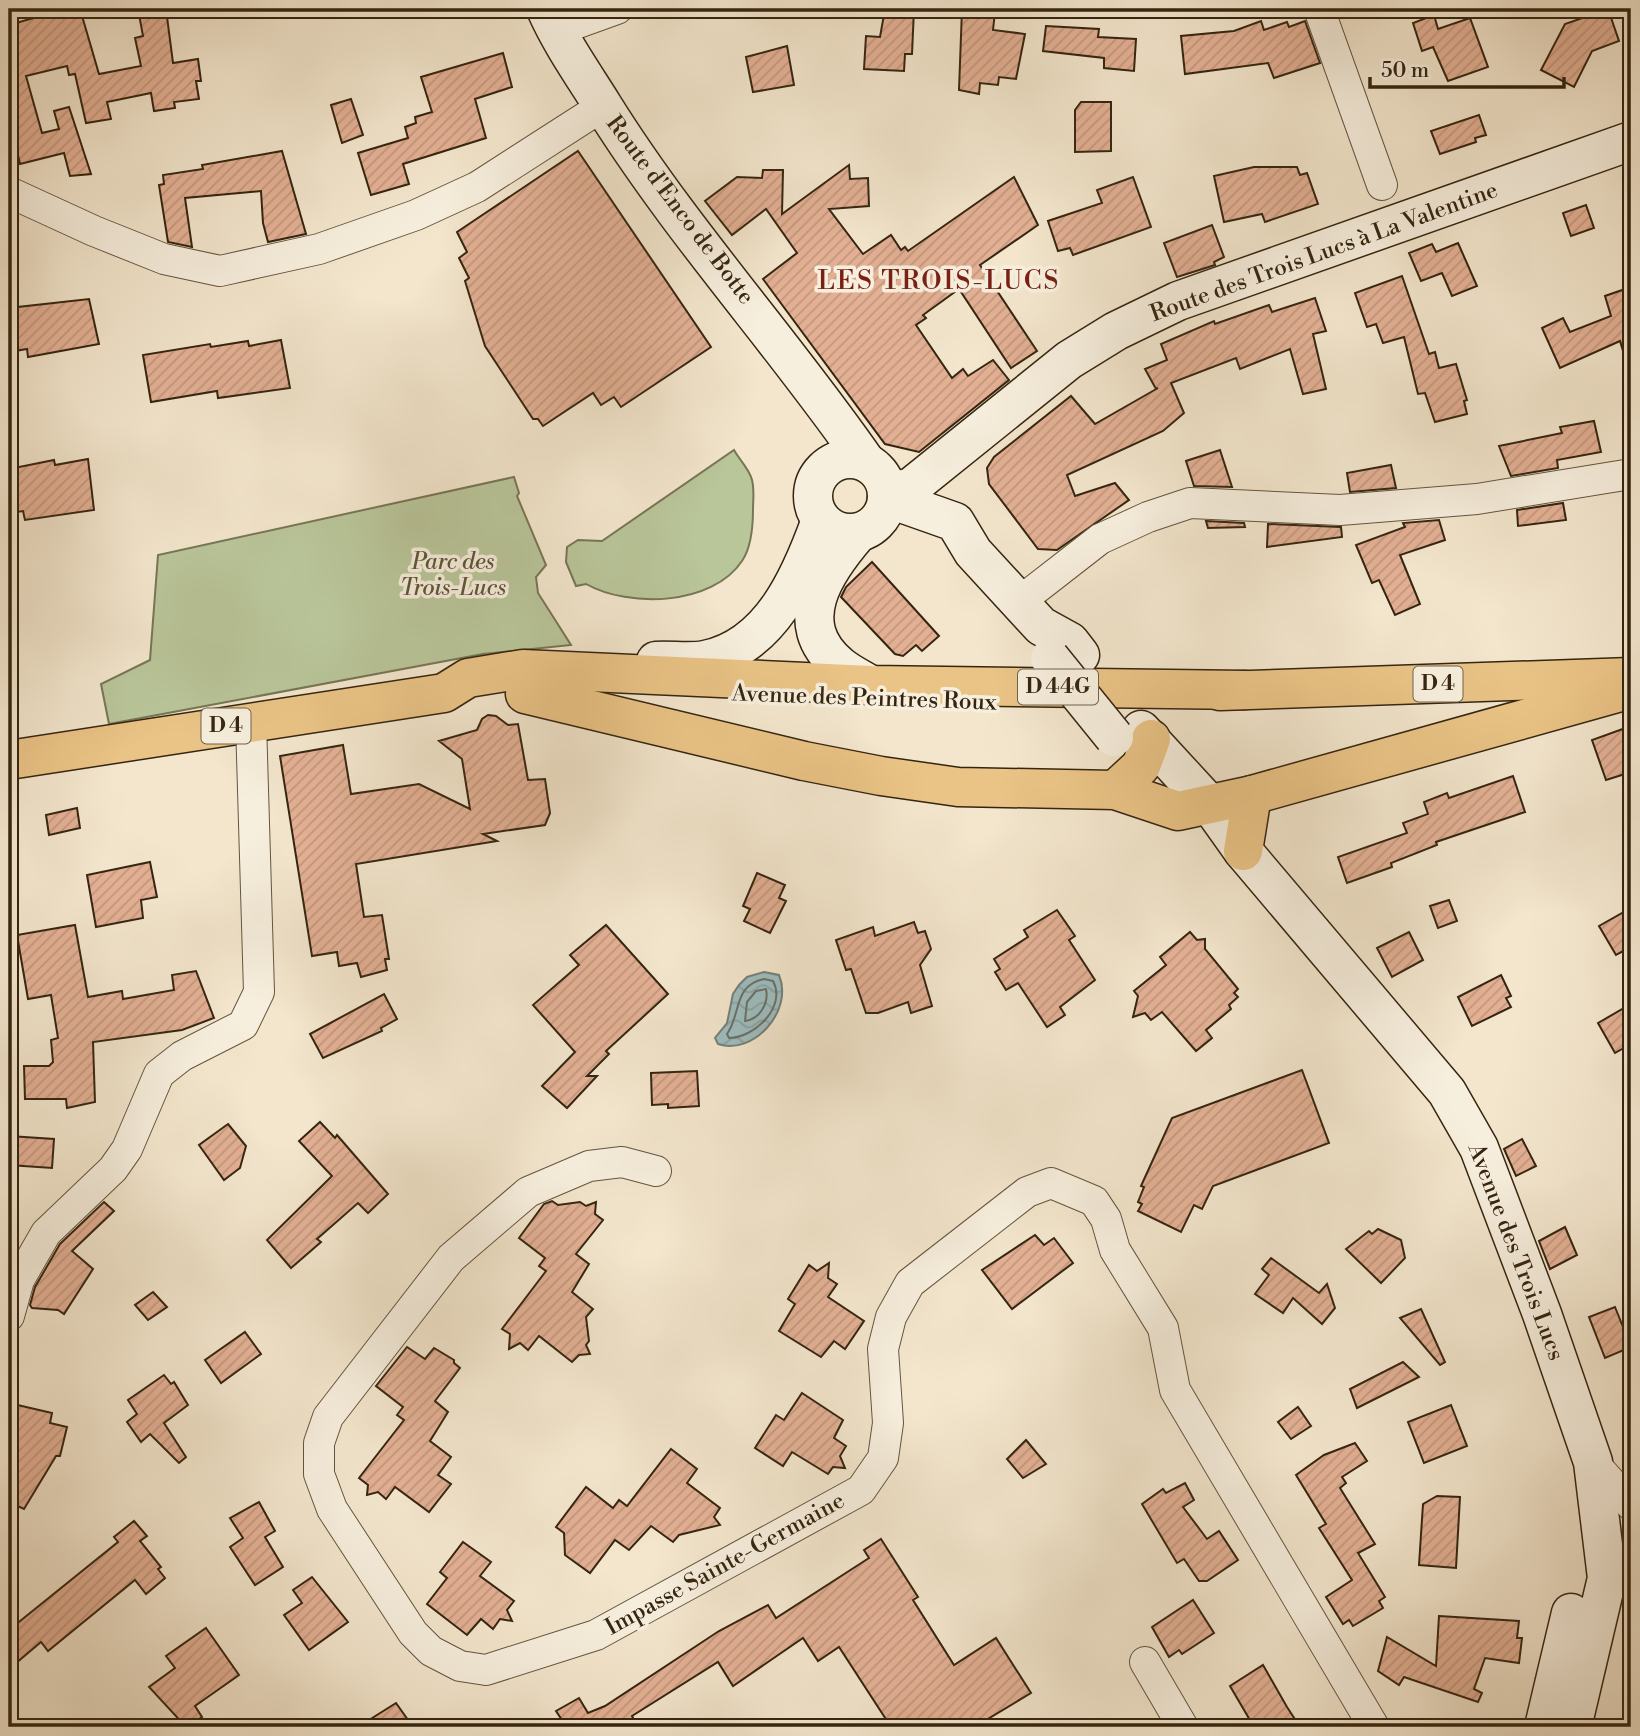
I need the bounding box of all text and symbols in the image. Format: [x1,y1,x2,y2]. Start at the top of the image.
scale bar [1370,46,1565,90]
text: 50 m [1381,58,1429,84]
street label: Route d'Enco de Botte [600,110,760,310]
street label: Route des Trois Lucs à La Valentine [1146,176,1502,328]
district label: LES TROIS-LUCS [818,265,1060,297]
park label: Parc des Trois-Lucs [400,548,506,602]
road number: D 4 [1414,666,1462,702]
road number: D 44G [1018,670,1098,704]
street label: Avenue des Peintres Roux [730,679,997,717]
road number: D 4 [202,708,250,744]
street label: Avenue des Trois Lucs [1461,1139,1570,1365]
street label: Impasse Sainte-Germaine [600,1486,850,1642]

